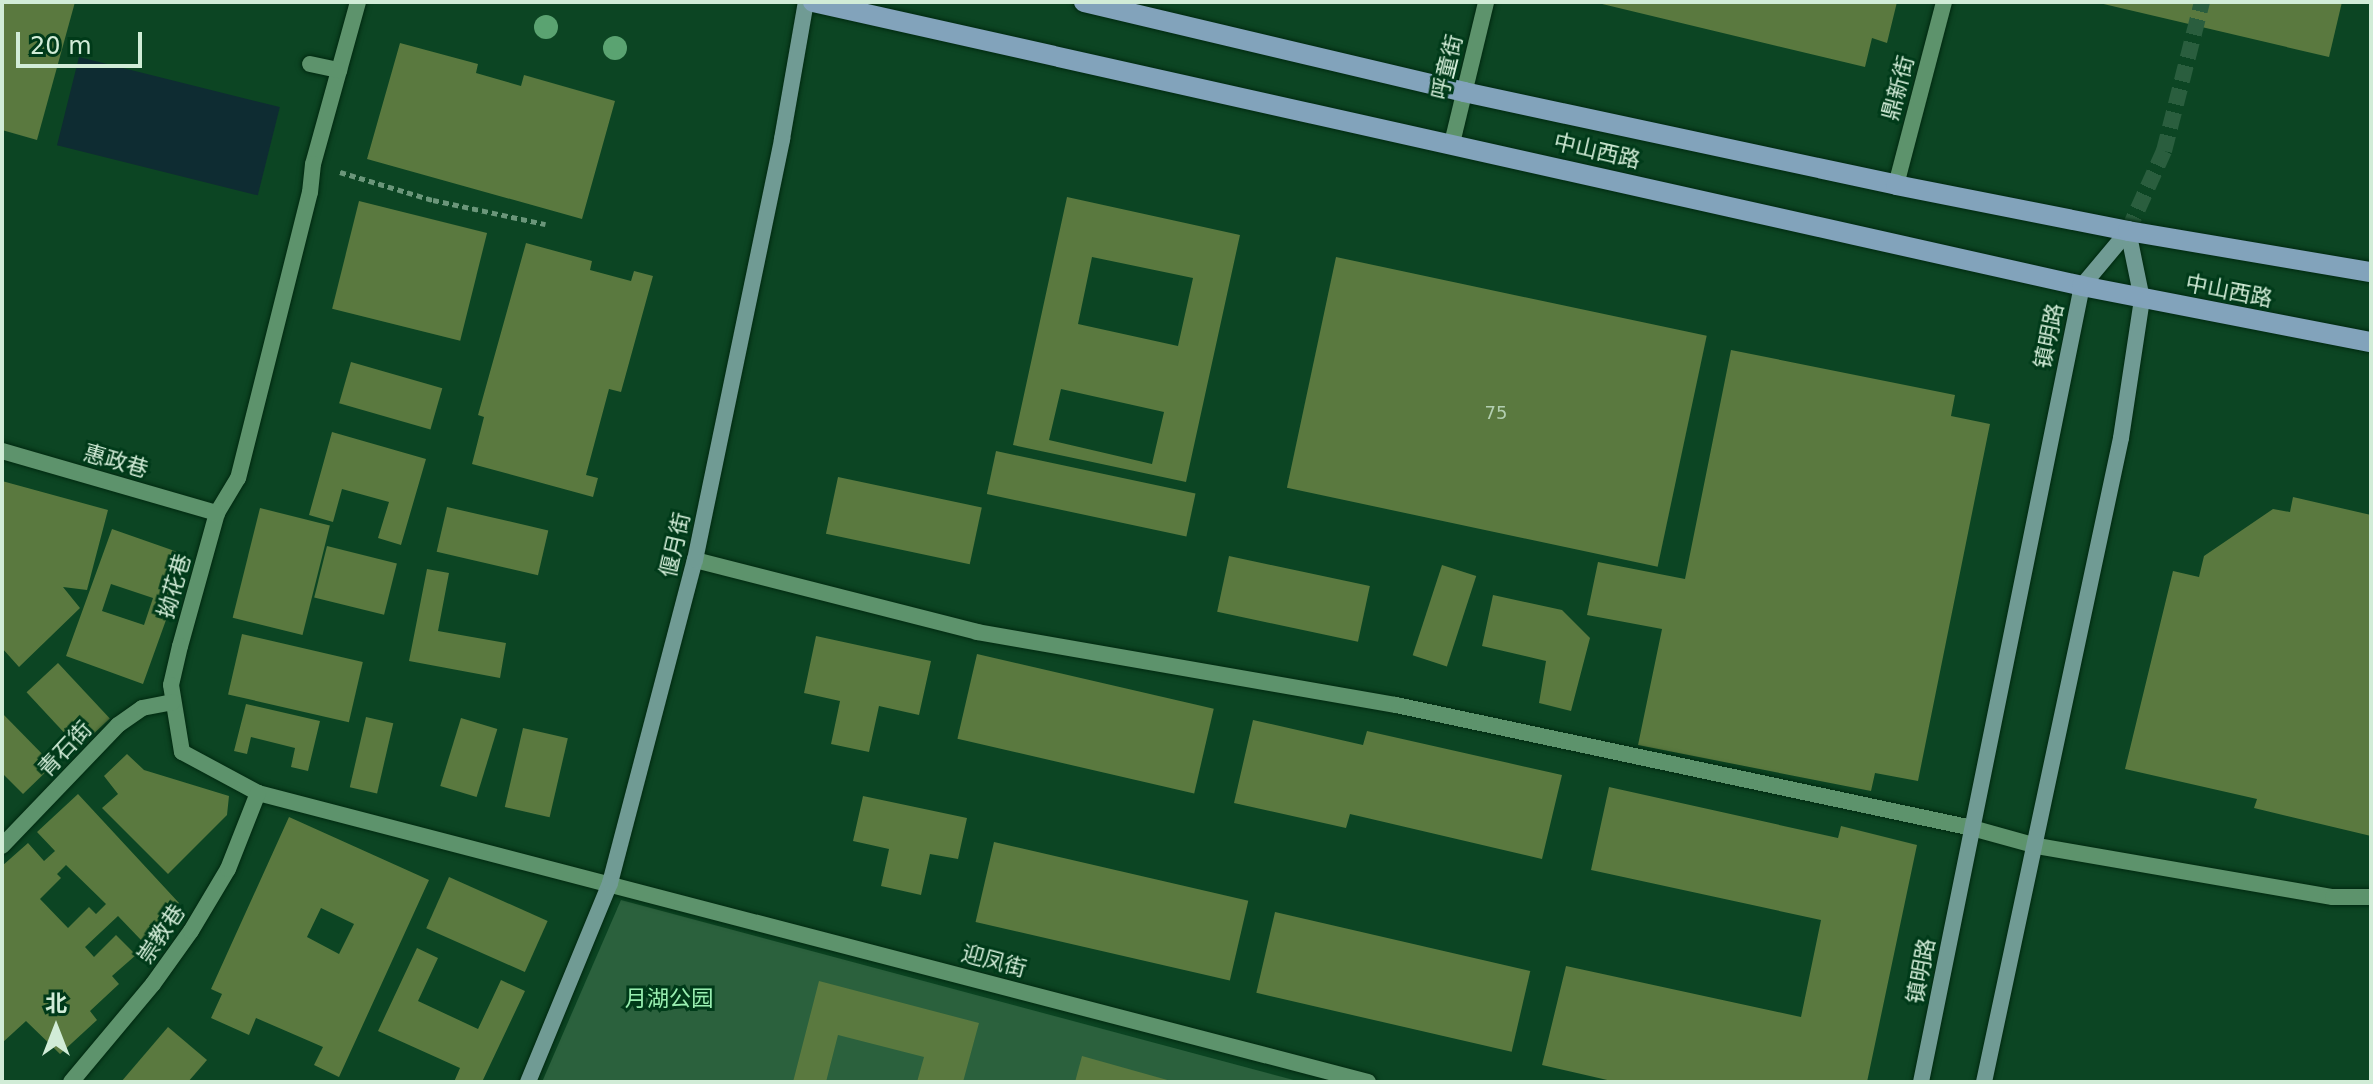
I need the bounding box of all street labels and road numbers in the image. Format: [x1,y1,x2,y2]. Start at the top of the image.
street label: 呼童街 [1426,32,1468,102]
street label: 鼎新街 [1877,53,1919,123]
street label: 中山西路 [1551,128,1643,174]
street label: 中山西路 [2183,270,2275,312]
street label: 镇明路 [2029,301,2069,371]
street label: 惠政巷 [81,439,151,483]
street label: 偃月街 [655,510,695,580]
street label: 拗花巷 [152,551,196,621]
street label: 青石街 [33,716,97,782]
street label: 崇教巷 [132,899,190,969]
street label: 镇明路 [1902,936,1940,1006]
street label: 迎凤街 [959,940,1029,982]

